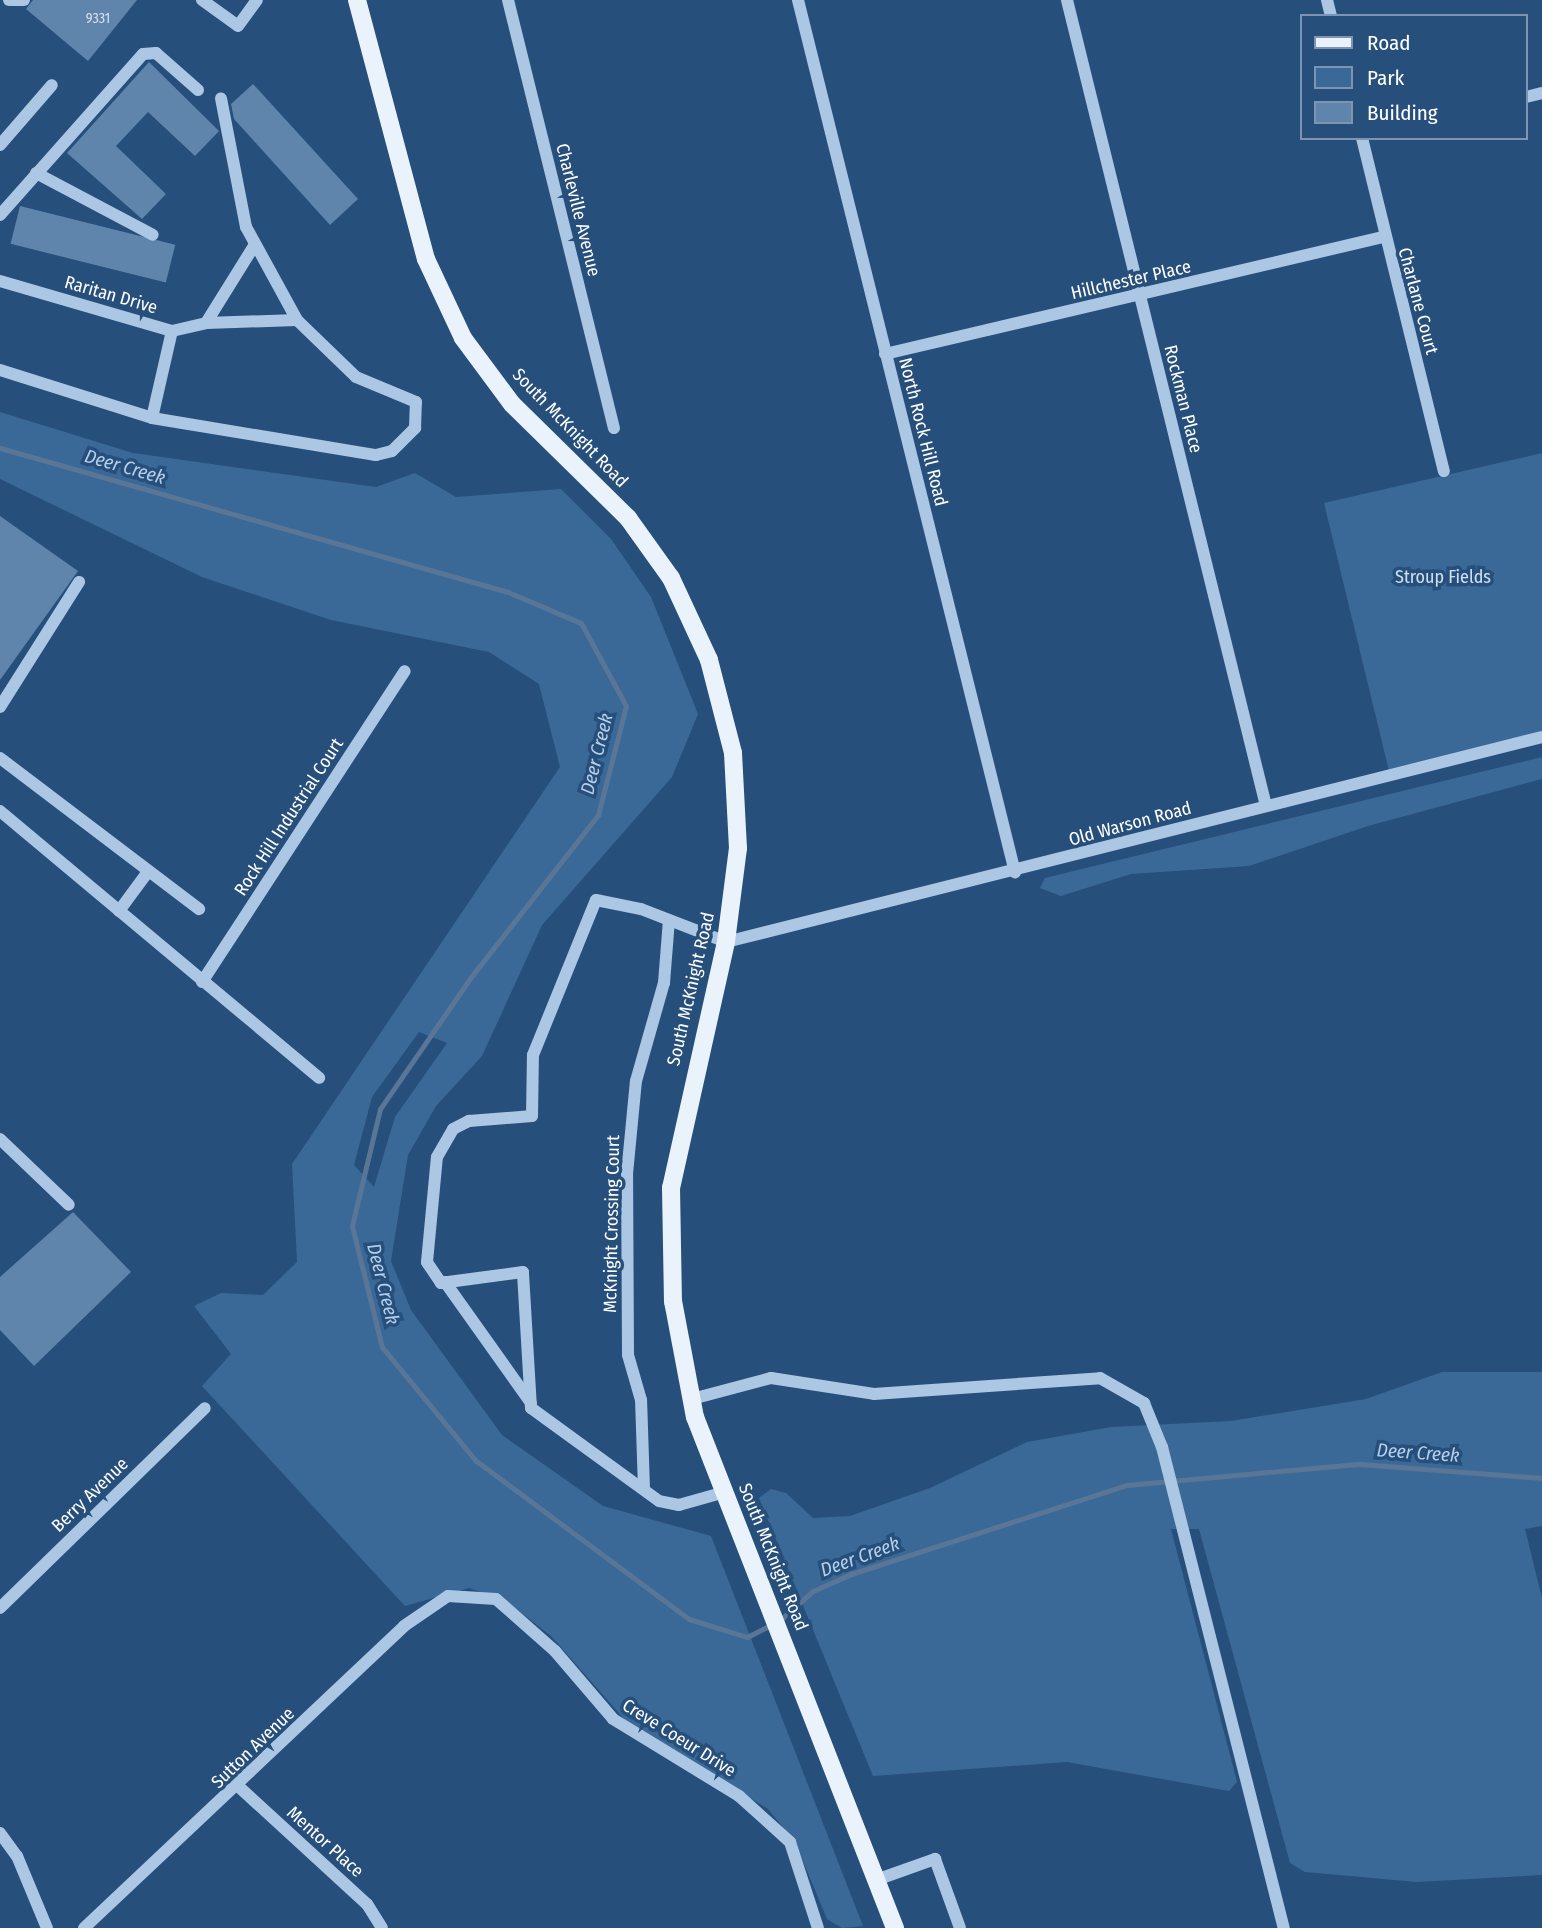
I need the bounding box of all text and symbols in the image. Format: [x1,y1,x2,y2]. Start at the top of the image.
house number: 9331 [86,11,110,27]
legend [1300,14,1528,140]
text: Road [1367,30,1411,56]
text: Park [1367,65,1404,91]
text: Building [1367,100,1438,126]
street label: Charleville Avenue [551,141,605,279]
street label: Charlane Court [1393,245,1443,357]
street label: Hillchester Place [1069,256,1193,304]
street label: Raritan Drive [62,271,160,319]
street label: Rockman Place [1159,343,1207,455]
street label: North Rock Hill Road [894,356,952,508]
street label: South McKnight Road [508,364,632,492]
water label: Deer Creek [82,445,168,489]
park label: Stroup Fields [1395,566,1491,588]
water label: Deer Creek [576,711,618,797]
street label: Rock Hill Industrial Court [230,734,348,900]
street label: Old Warson Road [1066,797,1194,851]
street label: South McKnight Road [663,910,719,1068]
street label: McKnight Crossing Court [600,1135,624,1313]
water label: Deer Creek [362,1241,404,1327]
water label: Deer Creek [1376,1439,1460,1467]
street label: Berry Avenue [47,1453,133,1537]
street label: South McKnight Road [734,1480,812,1634]
water label: Deer Creek [817,1532,903,1582]
street label: Creve Coeur Drive [618,1694,740,1782]
street label: Sutton Avenue [207,1703,299,1793]
street label: Mentor Place [282,1802,368,1882]

